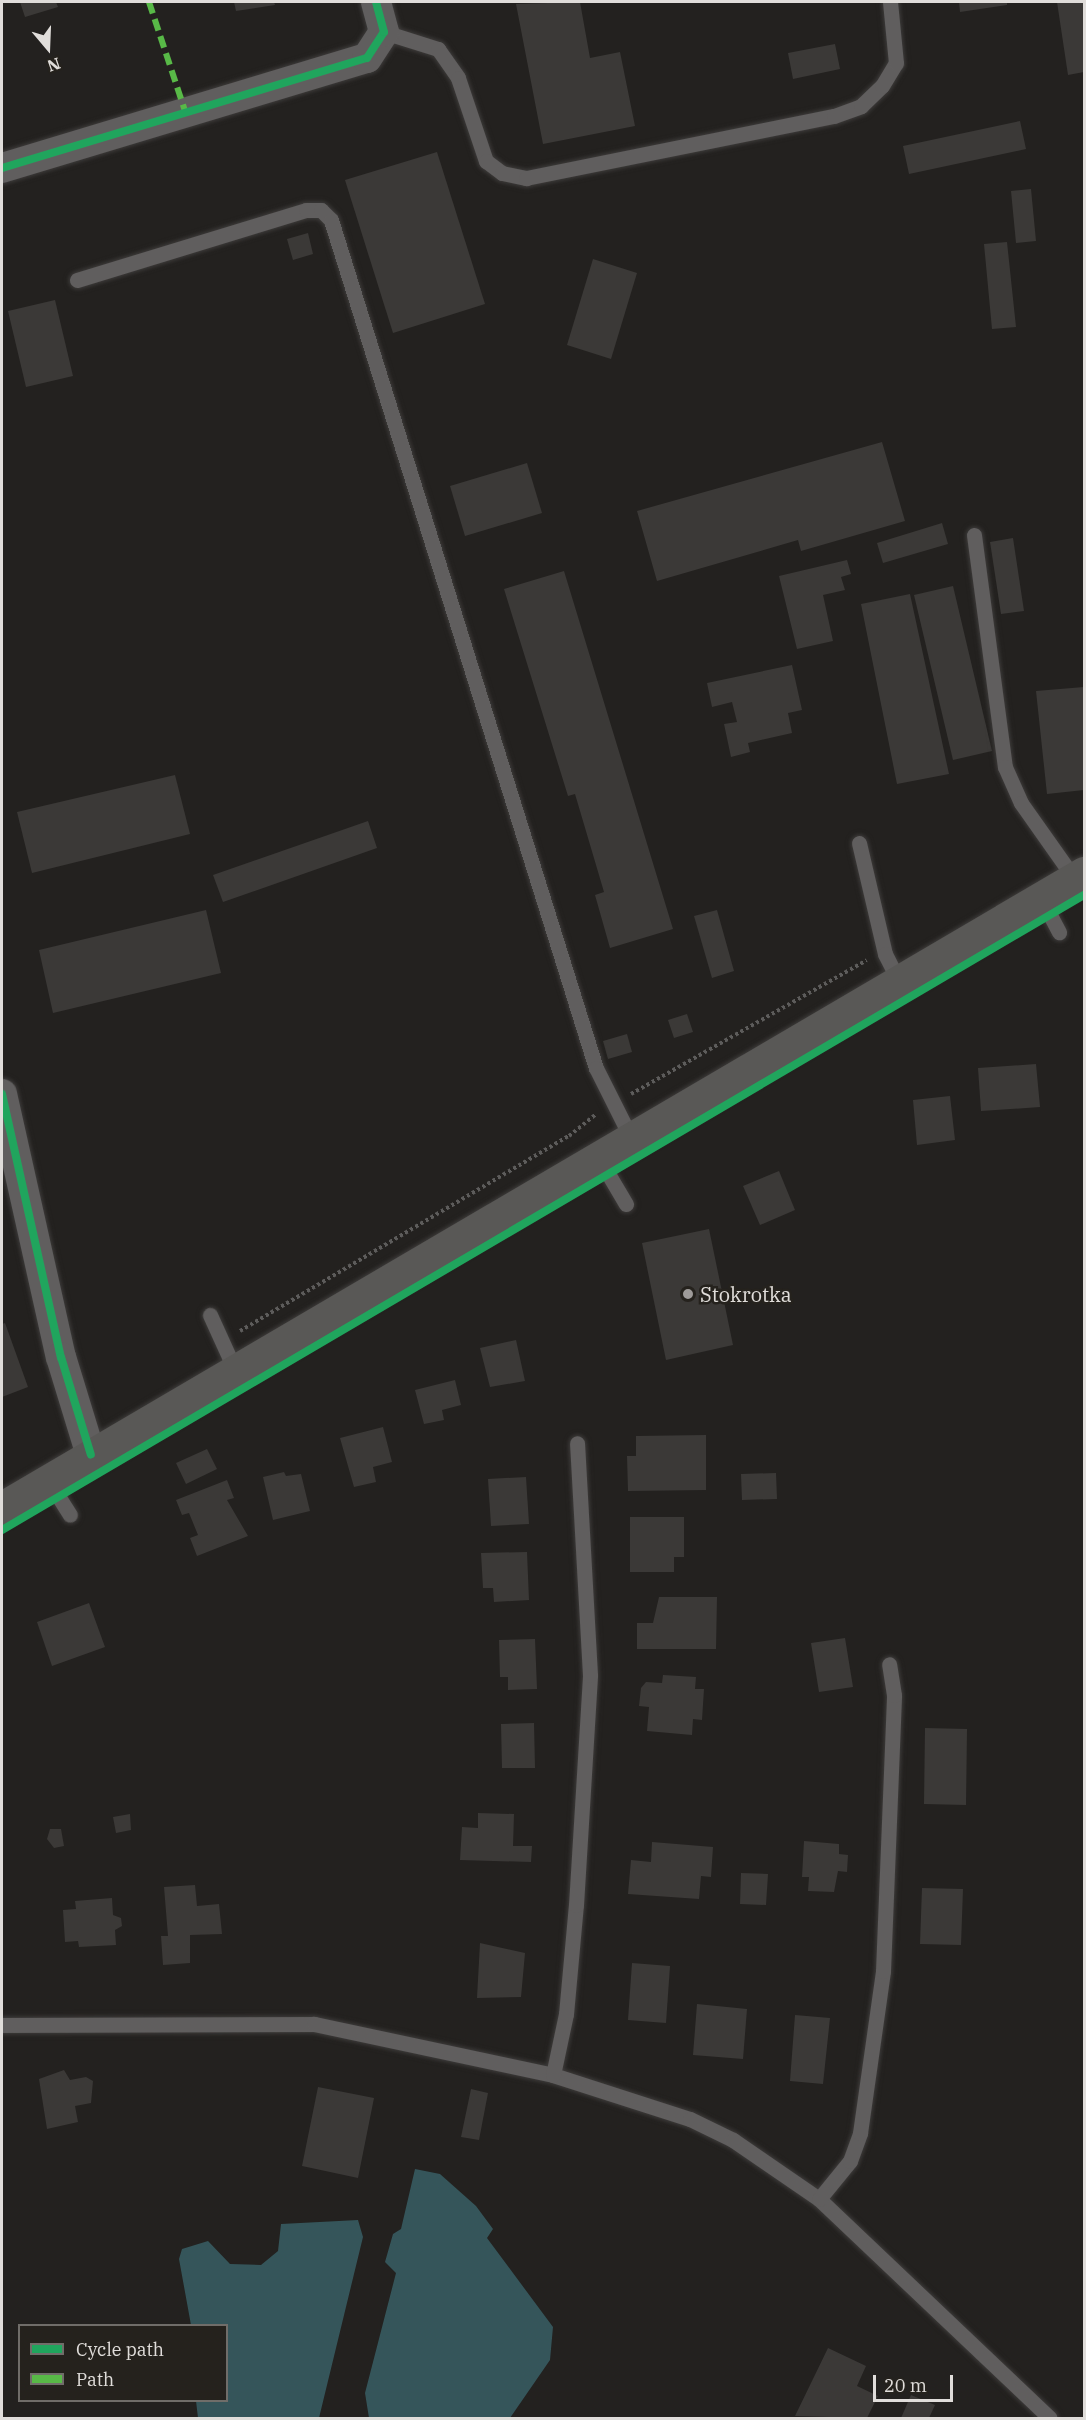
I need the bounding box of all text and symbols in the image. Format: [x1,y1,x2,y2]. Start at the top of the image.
north arrow [18,18,78,78]
text: N [45,54,63,77]
place label: Stokrotka [700,1282,792,1306]
marker: Stokrotka [681,1287,695,1301]
legend [18,2324,228,2402]
text: Cycle path [76,2338,164,2361]
scale bar [876,2363,956,2401]
text: Path [76,2368,114,2391]
text: 20 m [884,2374,927,2397]

